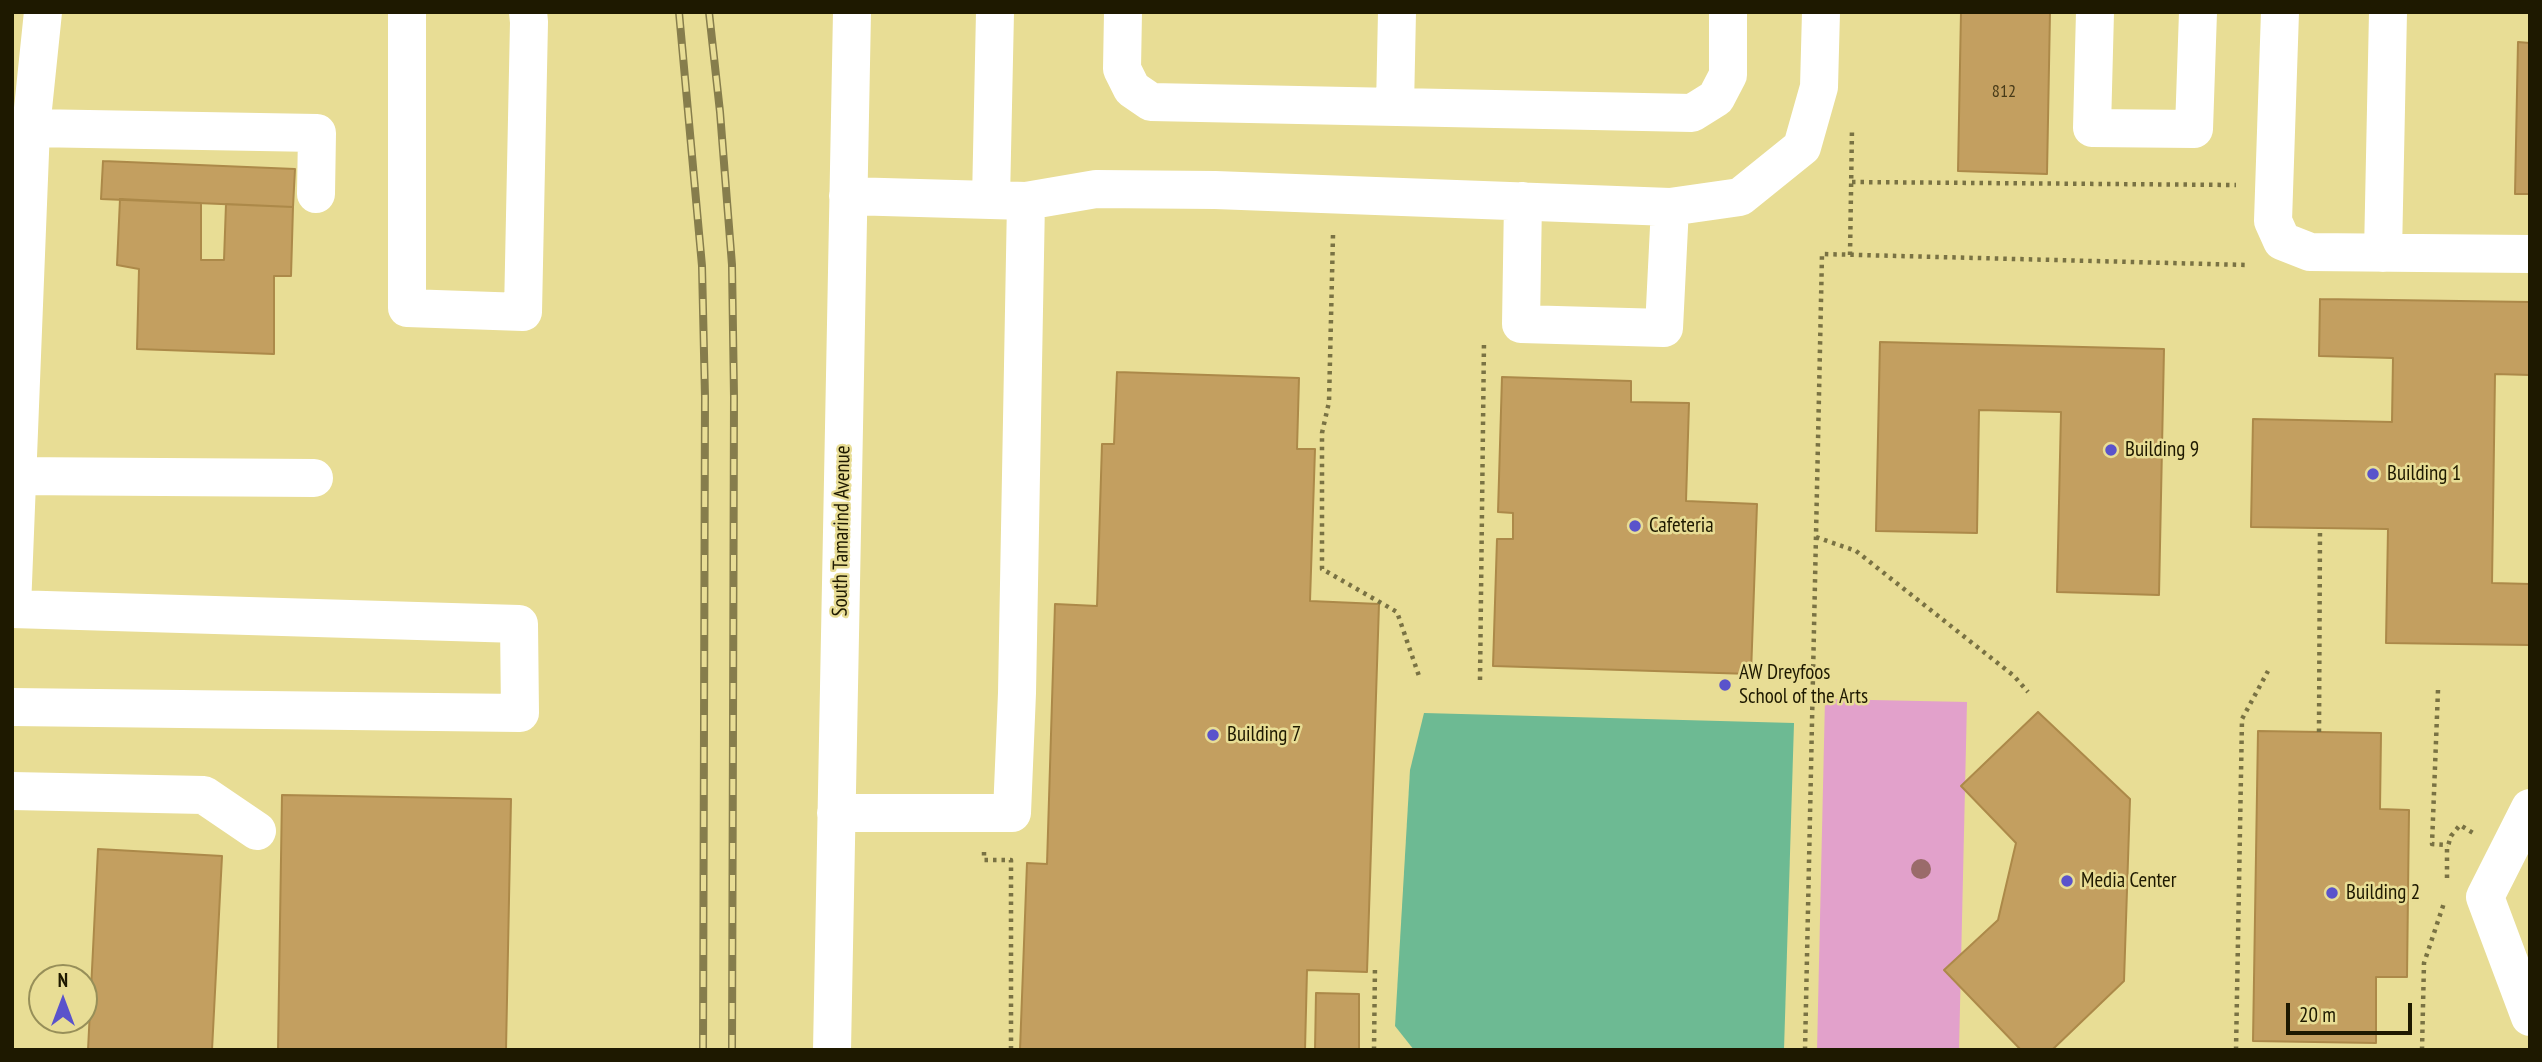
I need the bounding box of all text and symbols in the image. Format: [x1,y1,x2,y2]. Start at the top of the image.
house number: 812 [1992,81,2016,103]
place label: Building 9 [2125,437,2199,463]
marker: Building 9 [2103,442,2119,458]
street label: South Tamarind Avenue [828,445,856,617]
place label: Building 1 [2387,461,2461,487]
marker: Building 1 [2365,466,2381,482]
place label: Cafeteria [1649,513,1714,539]
marker: Cafeteria [1627,518,1643,534]
place label: AW Dreyfoos School of the Arts [1739,660,1868,710]
marker: AW Dreyfoos School of the Arts [1717,677,1733,693]
place label: Building 7 [1227,722,1301,748]
marker: Building 7 [1205,727,1221,743]
place label: Media Center [2081,868,2177,894]
marker: Media Center [2059,873,2075,889]
place label: Building 2 [2346,880,2420,906]
marker: Building 2 [2324,885,2340,901]
north arrow [28,964,98,1034]
text: N [58,968,68,992]
scale bar [2290,988,2416,1032]
text: 20 m [2299,1001,2336,1028]

